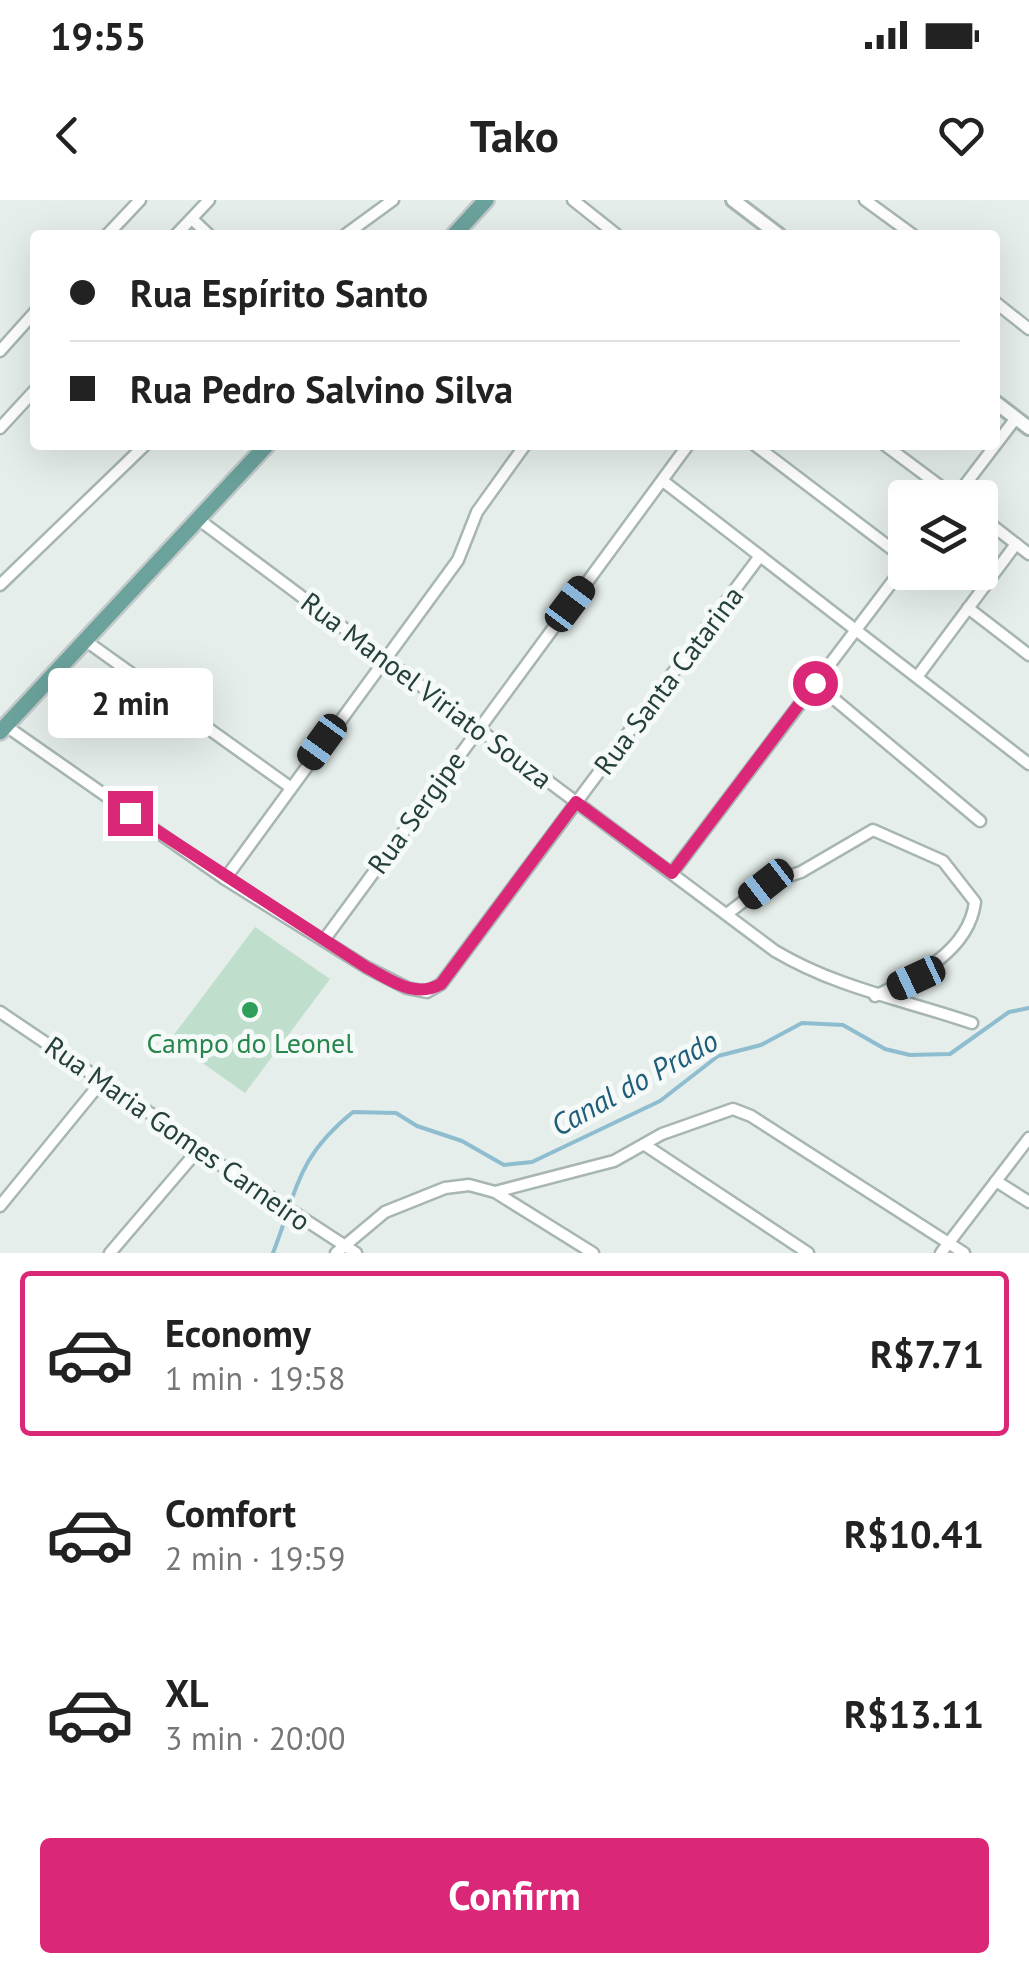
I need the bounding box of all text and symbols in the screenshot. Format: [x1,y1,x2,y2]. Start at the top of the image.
text: 19:55 [50,11,146,60]
text: Tako [470,106,559,164]
icon: back [40,108,95,163]
icon: heart [934,108,989,163]
text: Rua Espírito Santo [130,268,428,317]
text: Rua Pedro Salvino Silva [130,364,513,413]
map controls [888,480,998,590]
button: layers [888,480,998,590]
car [540,571,600,637]
street label: Rua Santa Catarina [585,578,751,782]
street label: Rua Manoel Viriato Souza [294,583,560,797]
route start [793,661,838,706]
callout: 2 min [48,668,212,738]
text: 2 min [91,682,170,724]
car [292,709,352,775]
street label: Rua Sergipe [359,743,473,881]
route end [108,791,153,836]
car [733,854,799,914]
car [882,952,950,1004]
marker: Campo do Leonel [239,999,261,1021]
water label: Canal do Prado [544,1020,724,1144]
place label: Campo do Leonel [147,1024,353,1061]
street label: Rua Maria Gomes Carneiro [38,1027,318,1239]
text: Economy [165,1308,311,1357]
icon: car [45,1309,135,1399]
text: R$7.71 [870,1329,984,1378]
text: 1 min · 19:58 [165,1357,345,1399]
text: Comfort [165,1488,296,1537]
icon: car [45,1489,135,1579]
text: R$10.41 [844,1509,984,1558]
text: 2 min · 19:59 [165,1537,345,1579]
text: XL [165,1668,209,1717]
icon: car [45,1669,135,1759]
text: R$13.11 [844,1689,984,1738]
text: 3 min · 20:00 [165,1717,345,1759]
button: Confirm [40,1838,989,1953]

